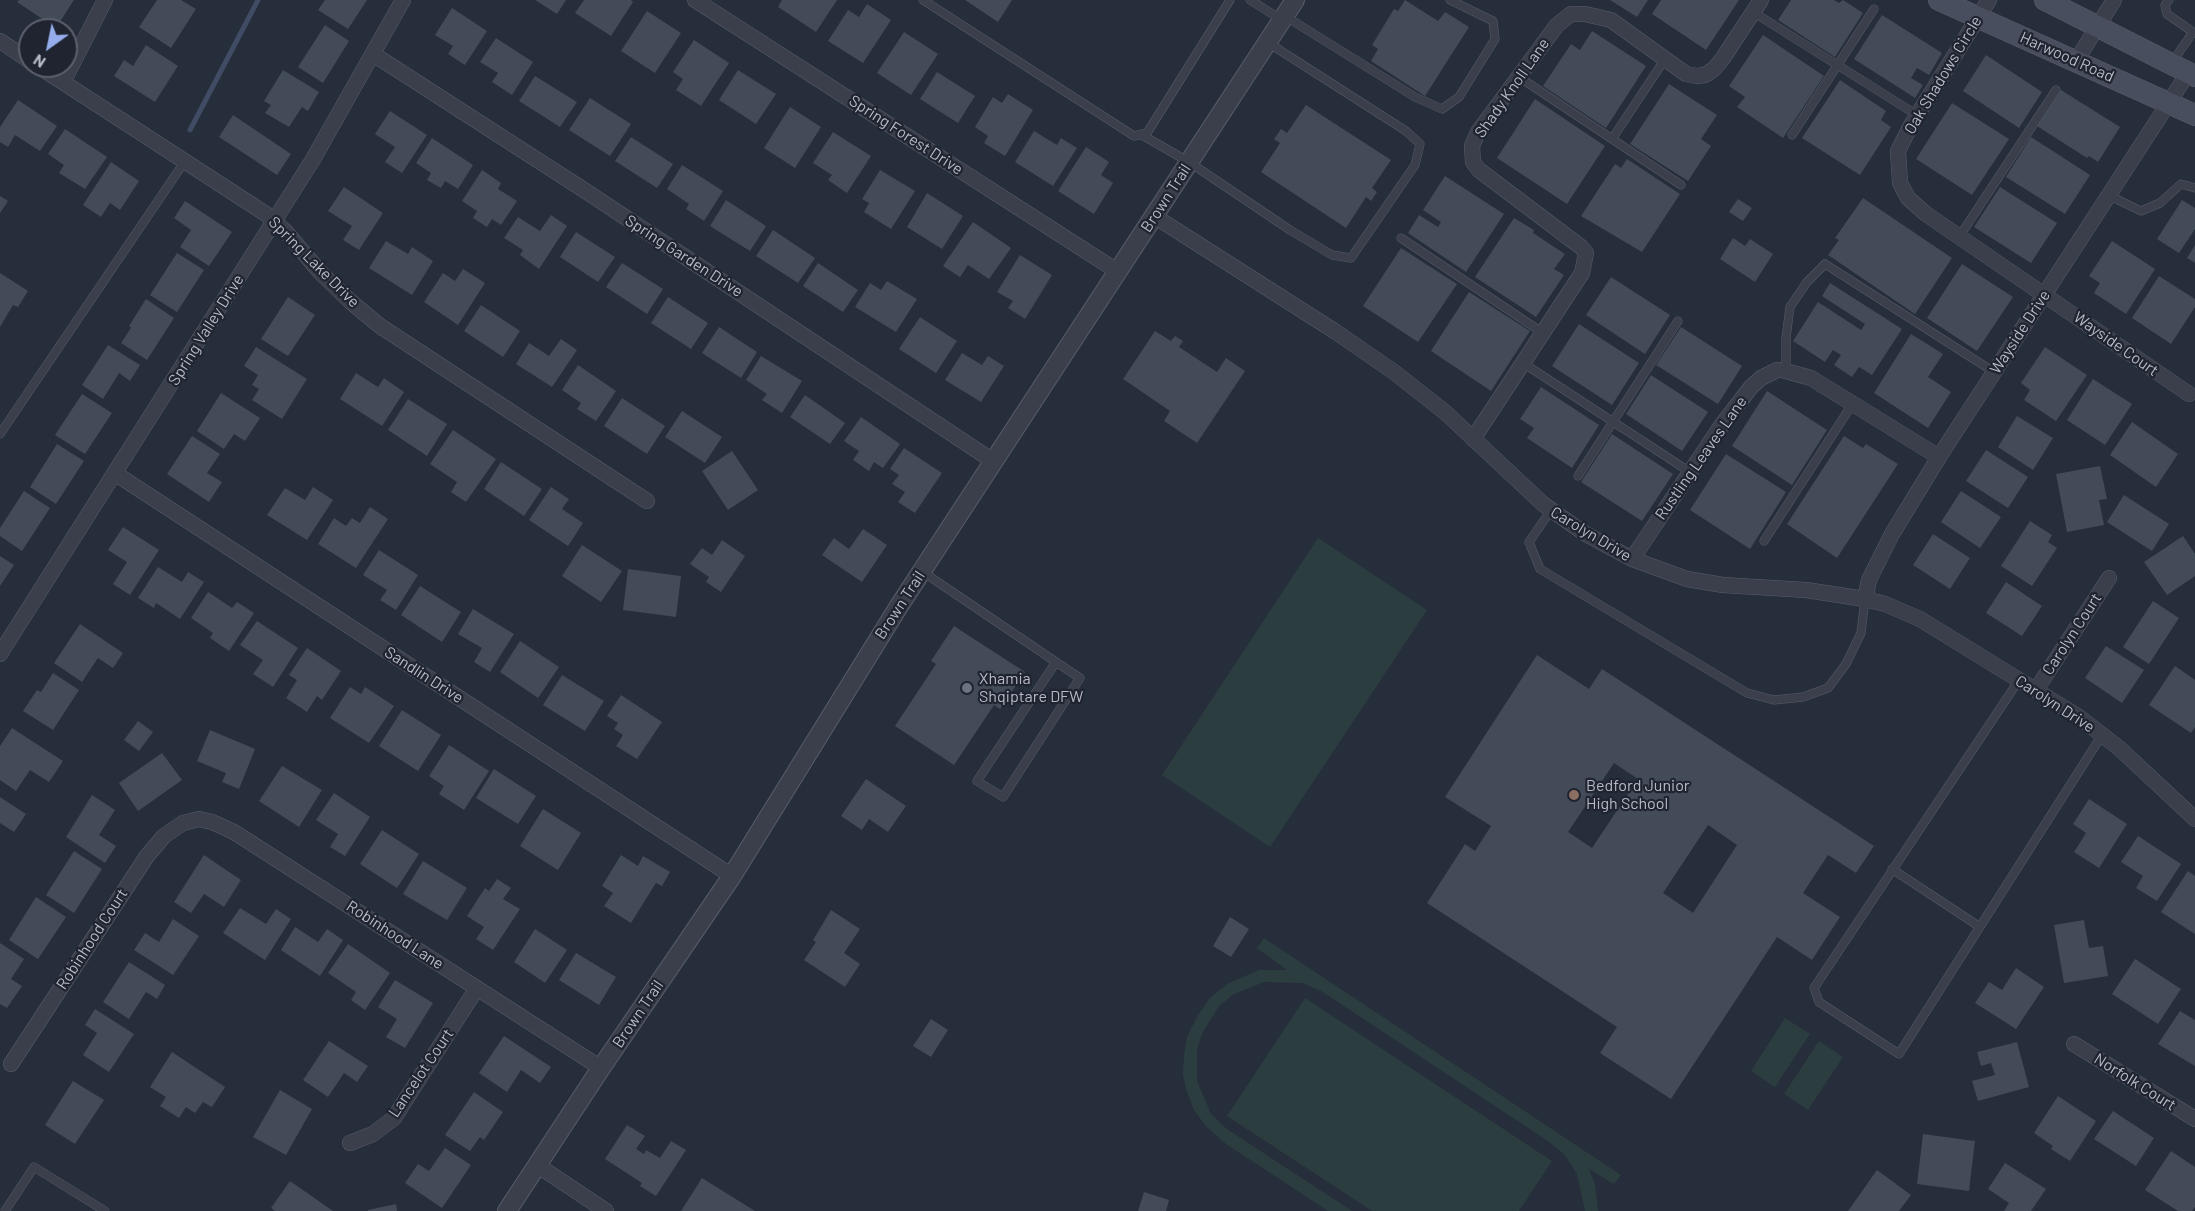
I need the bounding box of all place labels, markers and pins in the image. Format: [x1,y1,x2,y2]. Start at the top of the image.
place label: Xhamia Shqiptare DFW [979,669,1083,707]
marker: Xhamia Shqiptare DFW [960,681,974,695]
place label: Bedford Junior High School [1586,776,1690,814]
marker: Bedford Junior High School [1567,788,1581,802]

